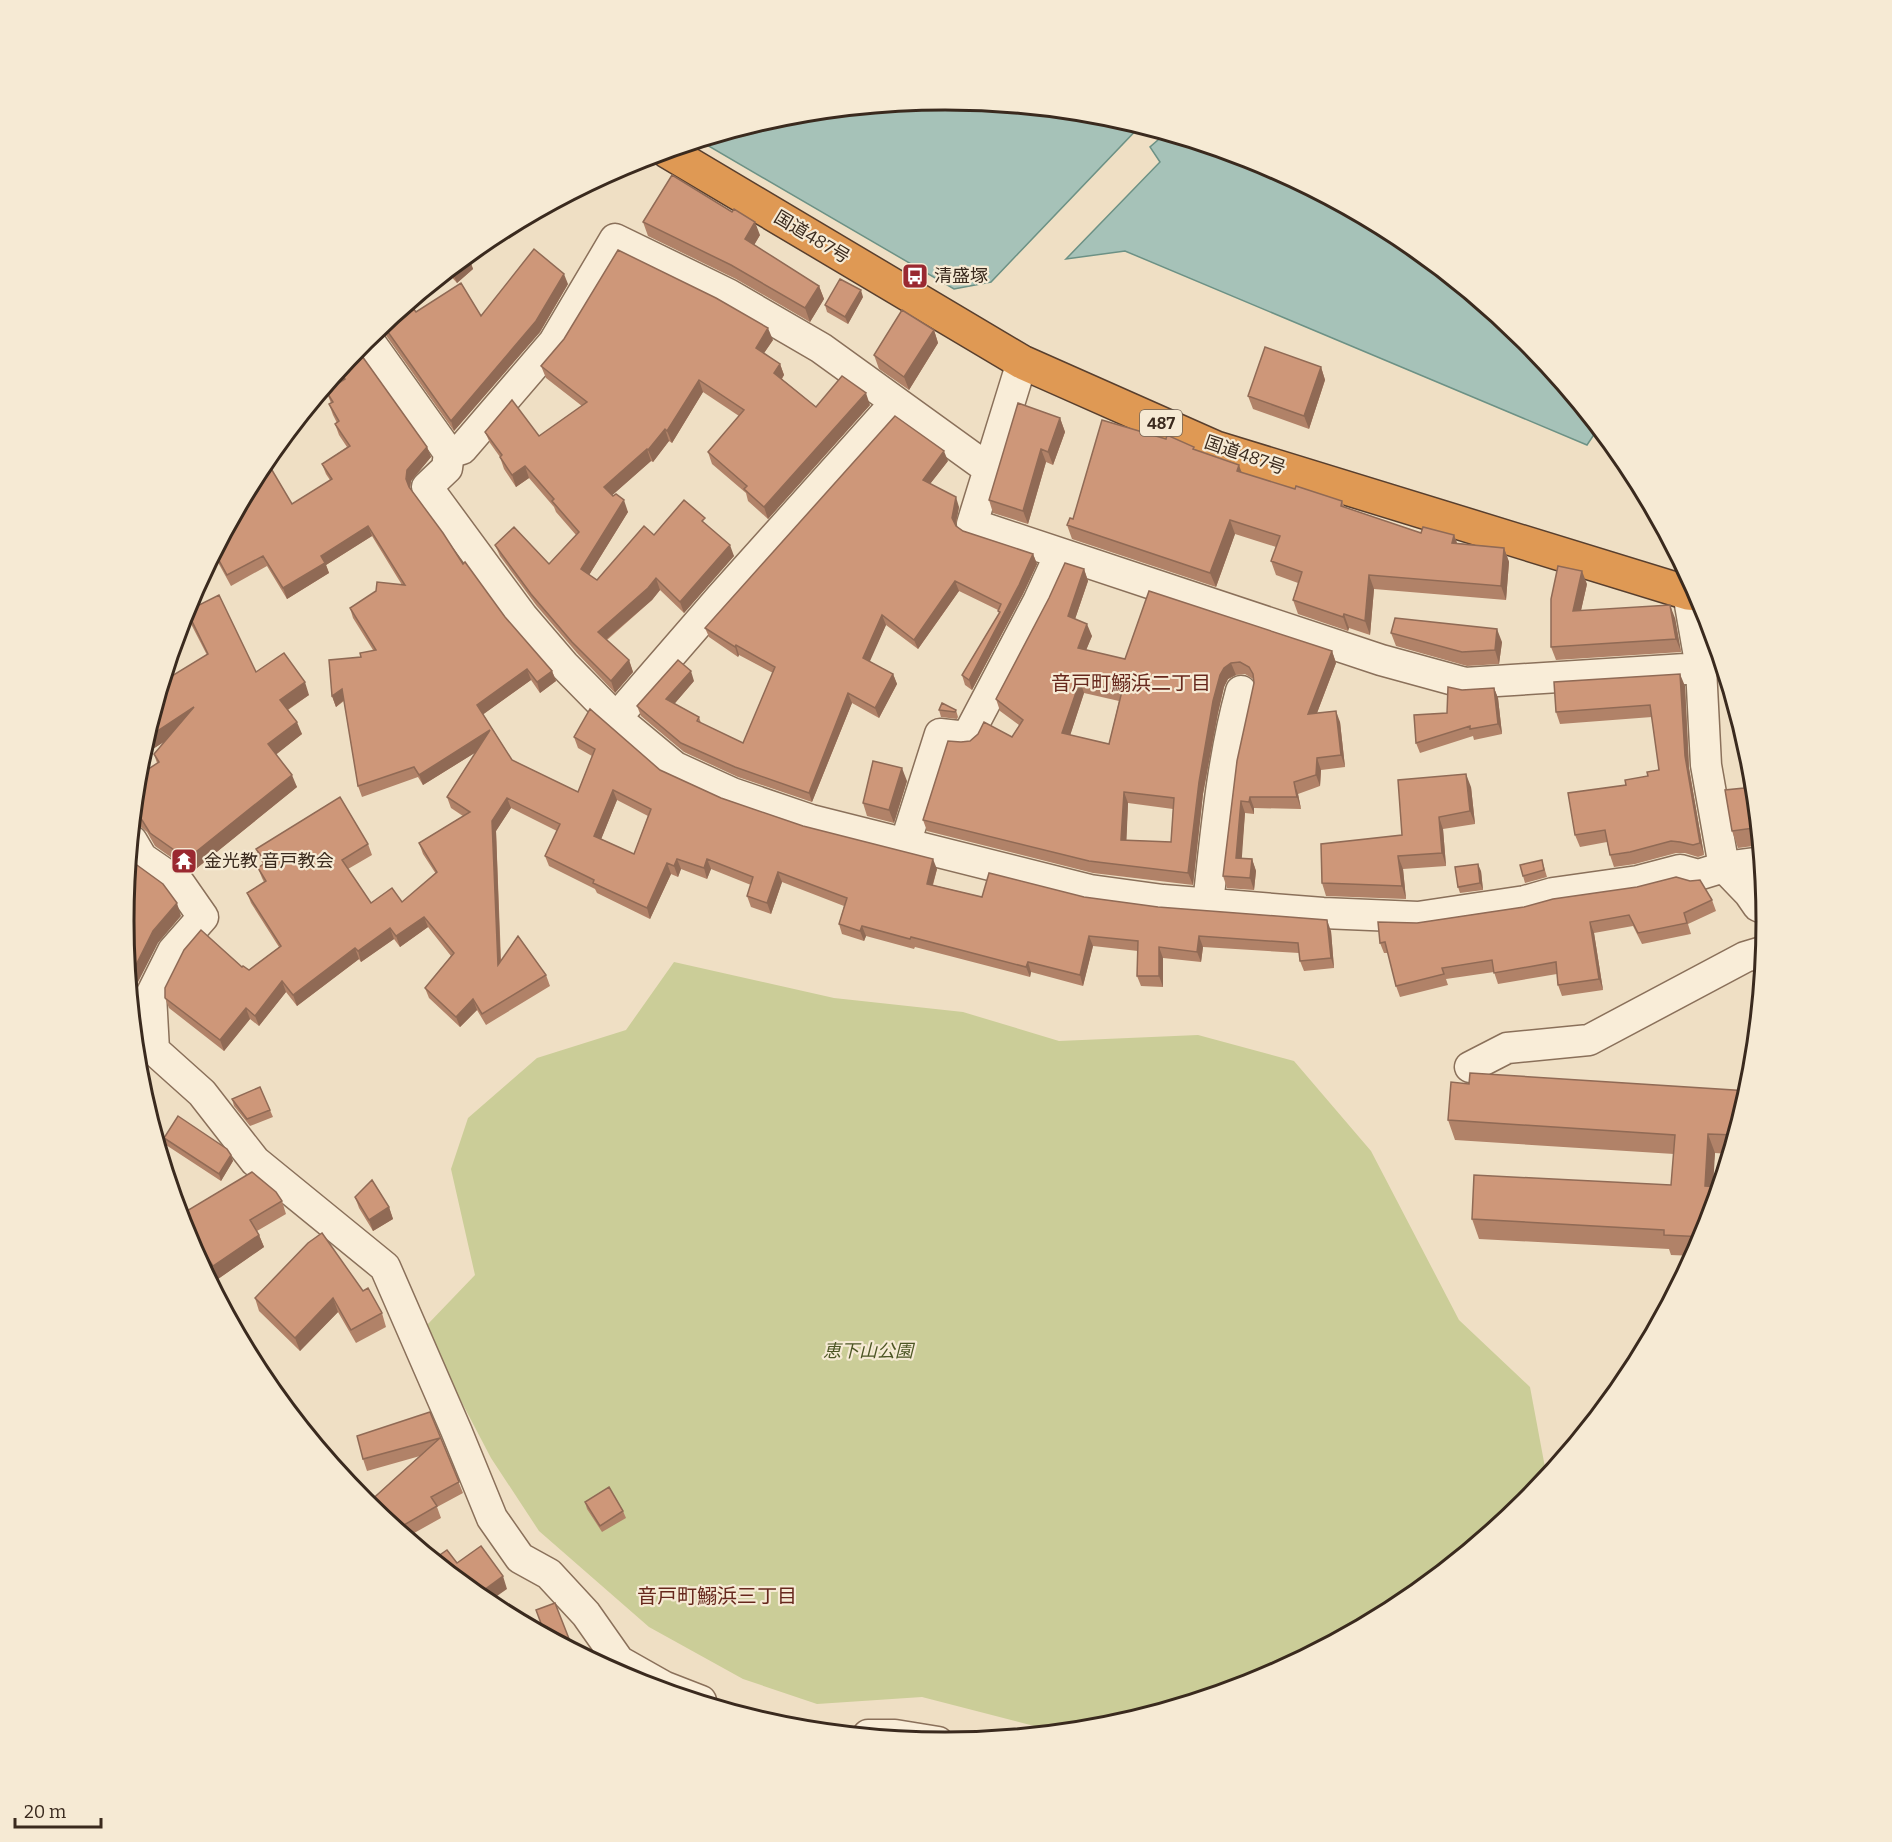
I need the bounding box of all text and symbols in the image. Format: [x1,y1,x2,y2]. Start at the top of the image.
street label: 国道487号 [770,206,854,268]
bus stop icon: 清盛塚 [900,261,930,291]
place label: 清盛塚 [934,265,988,287]
road number: 487 [1140,410,1182,436]
street label: 国道487号 [1202,431,1288,479]
district label: 音戸町鰯浜二丁目 [1051,671,1211,695]
temple icon: 金光教 音戸教会 [169,846,199,876]
place label: 金光教 音戸教会 [204,850,334,872]
park label: 恵下山公園 [823,1340,916,1362]
district label: 音戸町鰯浜三丁目 [637,1584,797,1608]
scale bar [15,1791,100,1829]
text: 20 m [24,1801,66,1823]

